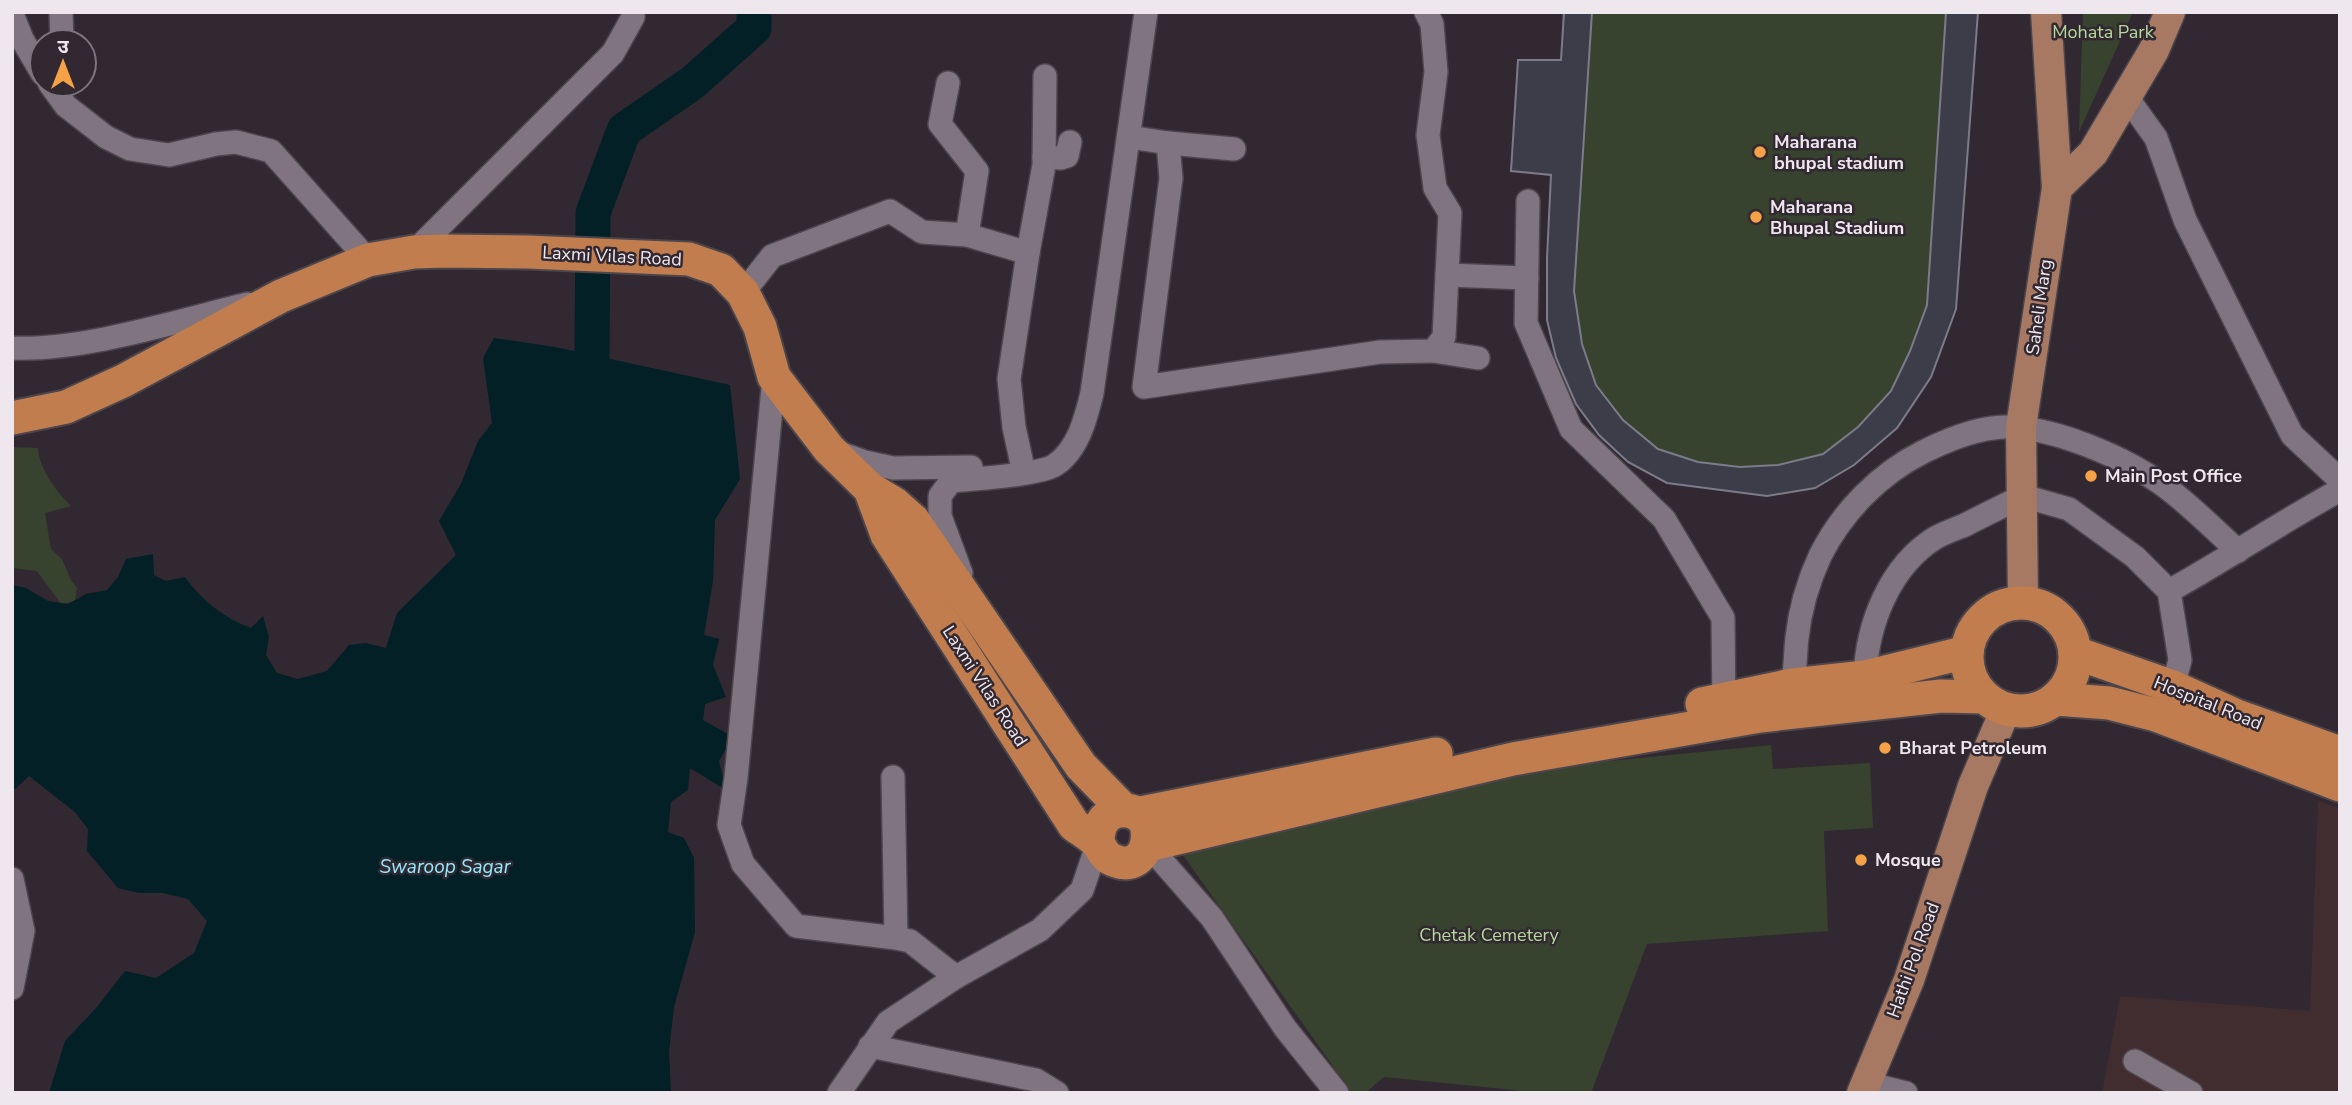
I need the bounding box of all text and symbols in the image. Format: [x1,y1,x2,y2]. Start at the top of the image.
park label: Mohata Park [2052,20,2155,44]
north arrow [28,28,98,98]
text: उ [57,34,69,60]
place label: Maharana bhupal stadium [1774,130,1904,175]
marker: Maharana bhupal stadium [1752,144,1768,160]
place label: Maharana Bhupal Stadium [1770,195,1904,240]
marker: Maharana Bhupal Stadium [1748,209,1764,225]
street label: Laxmi Vilas Road [542,240,682,272]
street label: Saheli Marg [2020,258,2058,356]
place label: Main Post Office [2105,464,2242,488]
marker: Main Post Office [2083,468,2099,484]
street label: Laxmi Vilas Road [937,621,1033,751]
street label: Hospital Road [2150,670,2266,736]
place label: Bharat Petroleum [1899,736,2047,760]
marker: Bharat Petroleum [1877,740,1893,756]
place label: Mosque [1875,848,1941,872]
marker: Mosque [1853,852,1869,868]
water label: Swaroop Sagar [380,854,512,880]
street label: Hathi Pol Road [1881,899,1945,1021]
park label: Chetak Cemetery [1419,923,1559,947]

